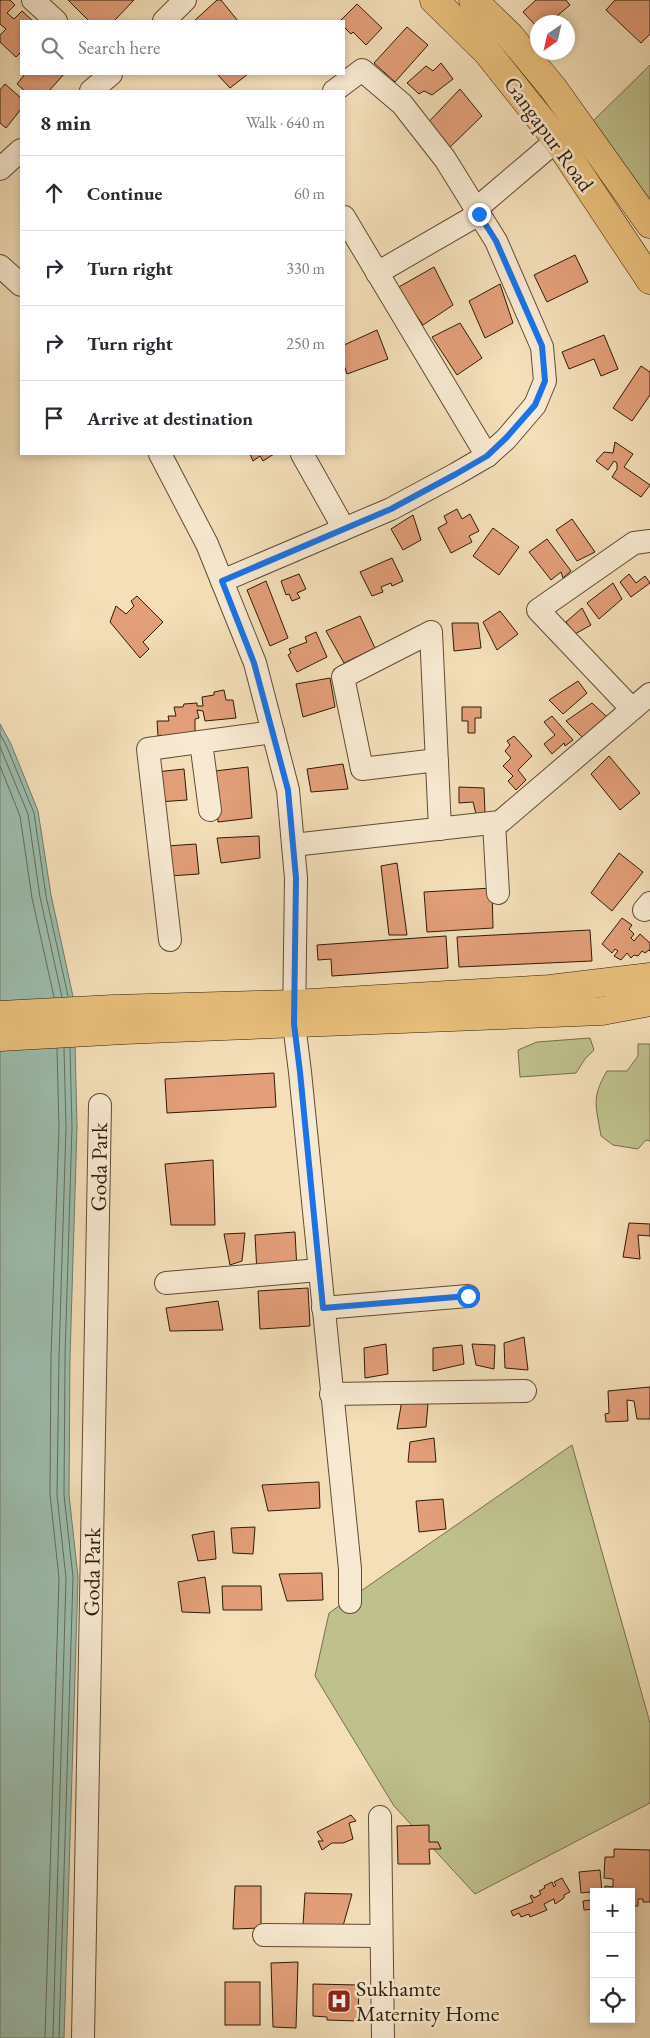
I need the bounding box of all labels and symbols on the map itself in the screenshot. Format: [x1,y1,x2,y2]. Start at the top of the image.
north arrow [530,15,575,60]
street label: Gangapur Road [497,71,601,198]
route end [468,203,491,226]
street label: Goda Park [84,1122,114,1212]
route start [457,1285,480,1308]
street label: Goda Park [77,1527,107,1617]
place label: Sukhamte Maternity Home [356,1974,500,2028]
hospital icon: Sukhamte Maternity Home [326,1988,352,2014]

